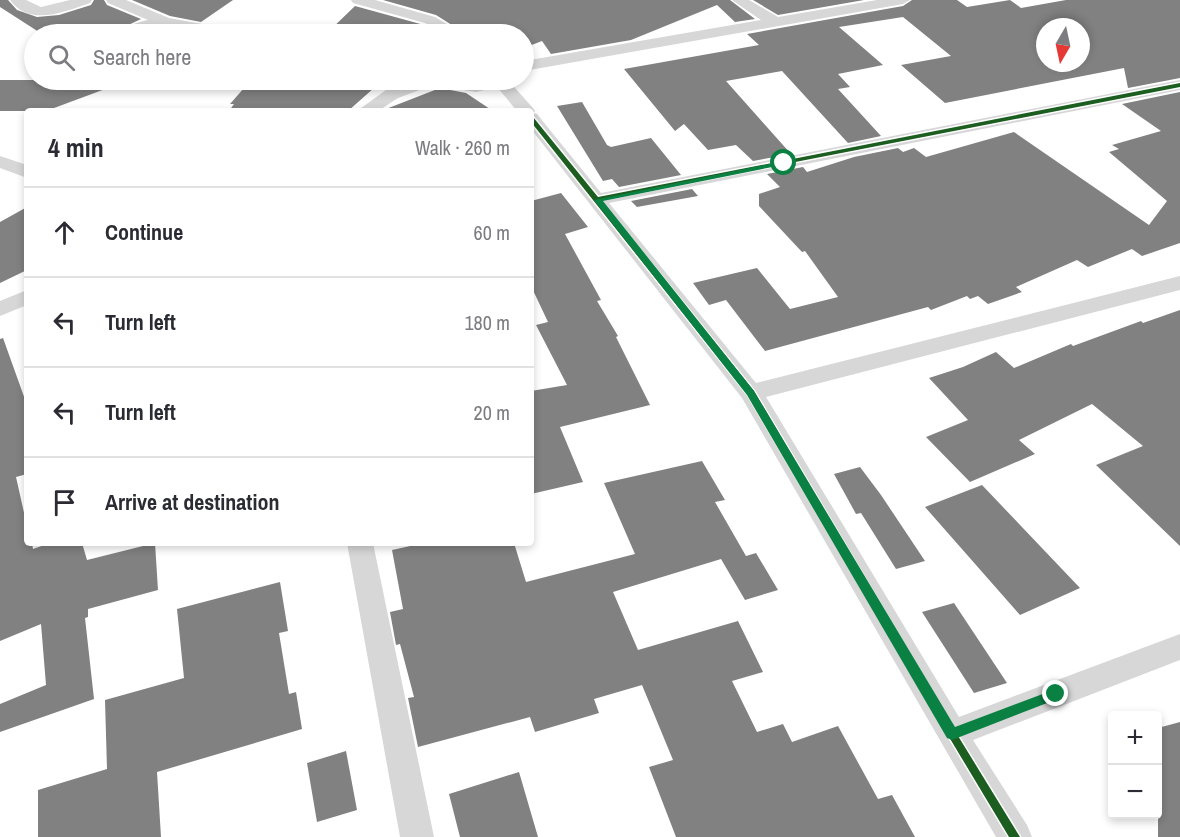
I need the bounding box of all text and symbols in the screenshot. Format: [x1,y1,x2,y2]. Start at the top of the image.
north arrow [1036,18,1090,72]
search box [24,24,534,90]
icon: search [45,41,78,74]
text: Search here [93,42,191,72]
text: 4 min [48,130,104,165]
text: Walk · 260 m [415,134,510,161]
route start [770,149,796,175]
icon: ahead [48,216,81,249]
text: Continue [105,217,183,247]
text: 60 m [474,219,510,246]
icon: left [48,306,81,339]
text: Turn left [105,307,176,337]
text: 180 m [464,309,510,336]
icon: left [48,396,81,429]
text: Turn left [105,397,176,427]
text: 20 m [474,399,510,426]
icon: arrive [48,486,81,519]
text: Arrive at destination [105,487,279,517]
route end [1042,680,1068,706]
map controls [1108,711,1162,819]
button: + [1108,711,1162,765]
button: − [1108,765,1162,819]

